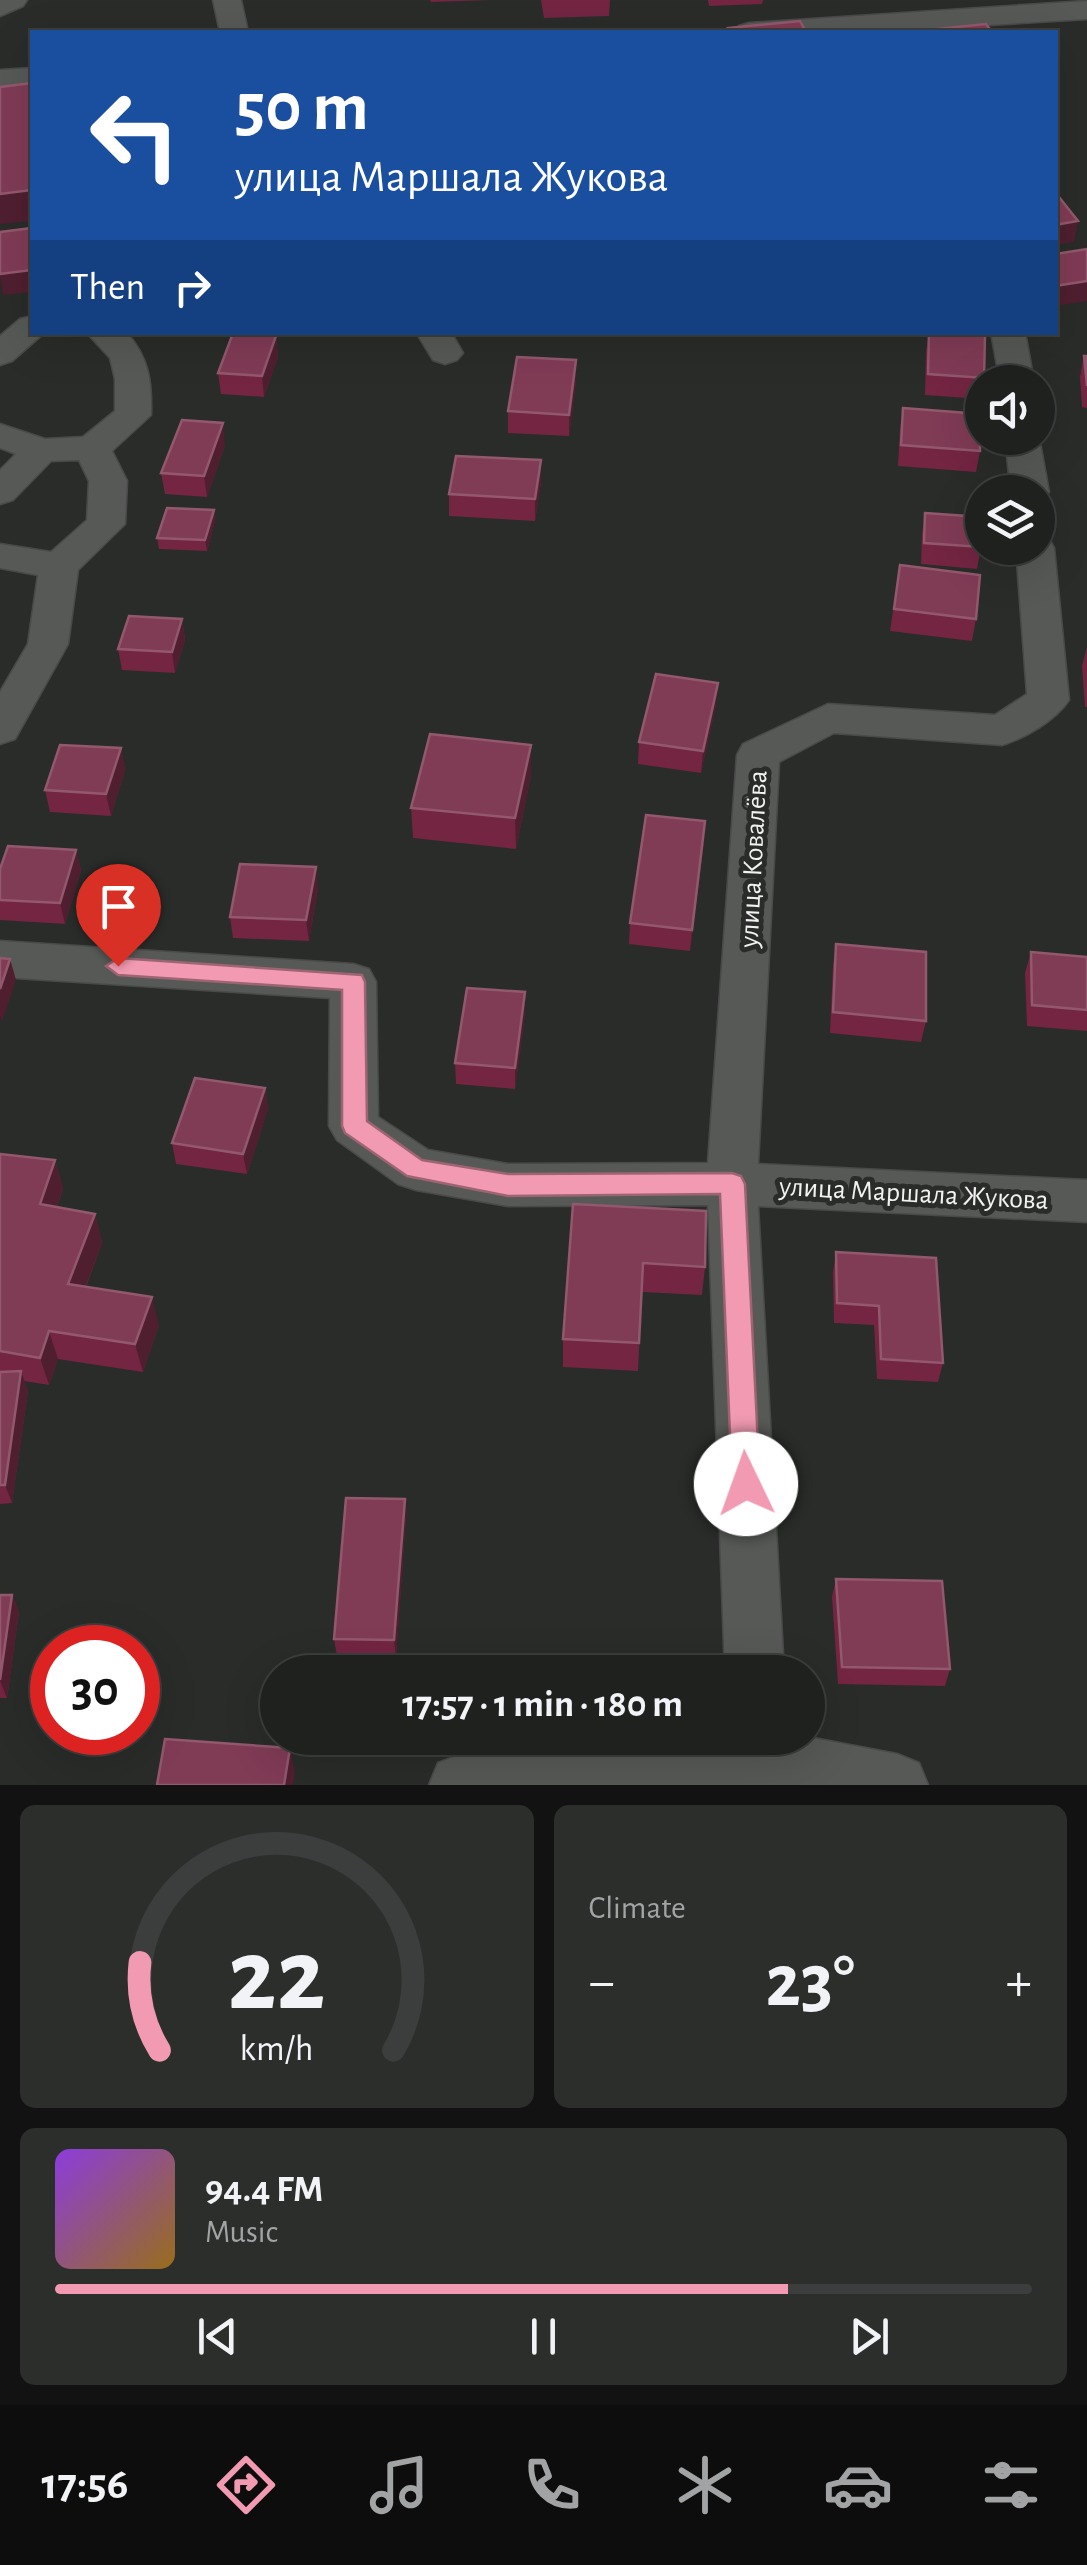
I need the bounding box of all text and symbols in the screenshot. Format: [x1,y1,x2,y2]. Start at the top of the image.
icon: left [70,70,200,200]
text: 50 m [235,73,369,143]
text: улица Маршала Жукова [235,155,668,200]
icon: right [165,260,220,315]
text: Then [70,269,145,307]
map controls [965,365,1055,565]
button: sound [965,365,1055,455]
button: layers [965,475,1055,565]
street label: улица Ковалёва [735,769,773,950]
pin [76,864,161,967]
icon: arrive [91,879,146,934]
street label: улица Маршала Жукова [778,1173,1049,1215]
position arrow [694,1432,798,1536]
speed limit sign: 30 [30,1625,160,1755]
text: 17:57 · 1 min · 180 m [402,1686,683,1724]
text: Climate [589,1892,686,1924]
text: 22 [228,1925,326,2029]
text: 23° [765,1945,855,2020]
text: − [589,1955,615,2010]
text: + [1006,1955,1032,2010]
text: km/h [240,2031,314,2067]
text: 94.4 FM [205,2171,323,2209]
text: Music [205,2216,278,2248]
icon: previous [190,2309,245,2364]
icon: pause [516,2309,571,2364]
icon: next [842,2309,897,2364]
icon: directions [211,2450,281,2520]
icon: music [364,2450,434,2520]
icon: phone [517,2450,587,2520]
icon: climate [670,2450,740,2520]
icon: car [823,2450,893,2520]
icon: filters [976,2450,1046,2520]
text: 17:56 [41,2462,129,2507]

